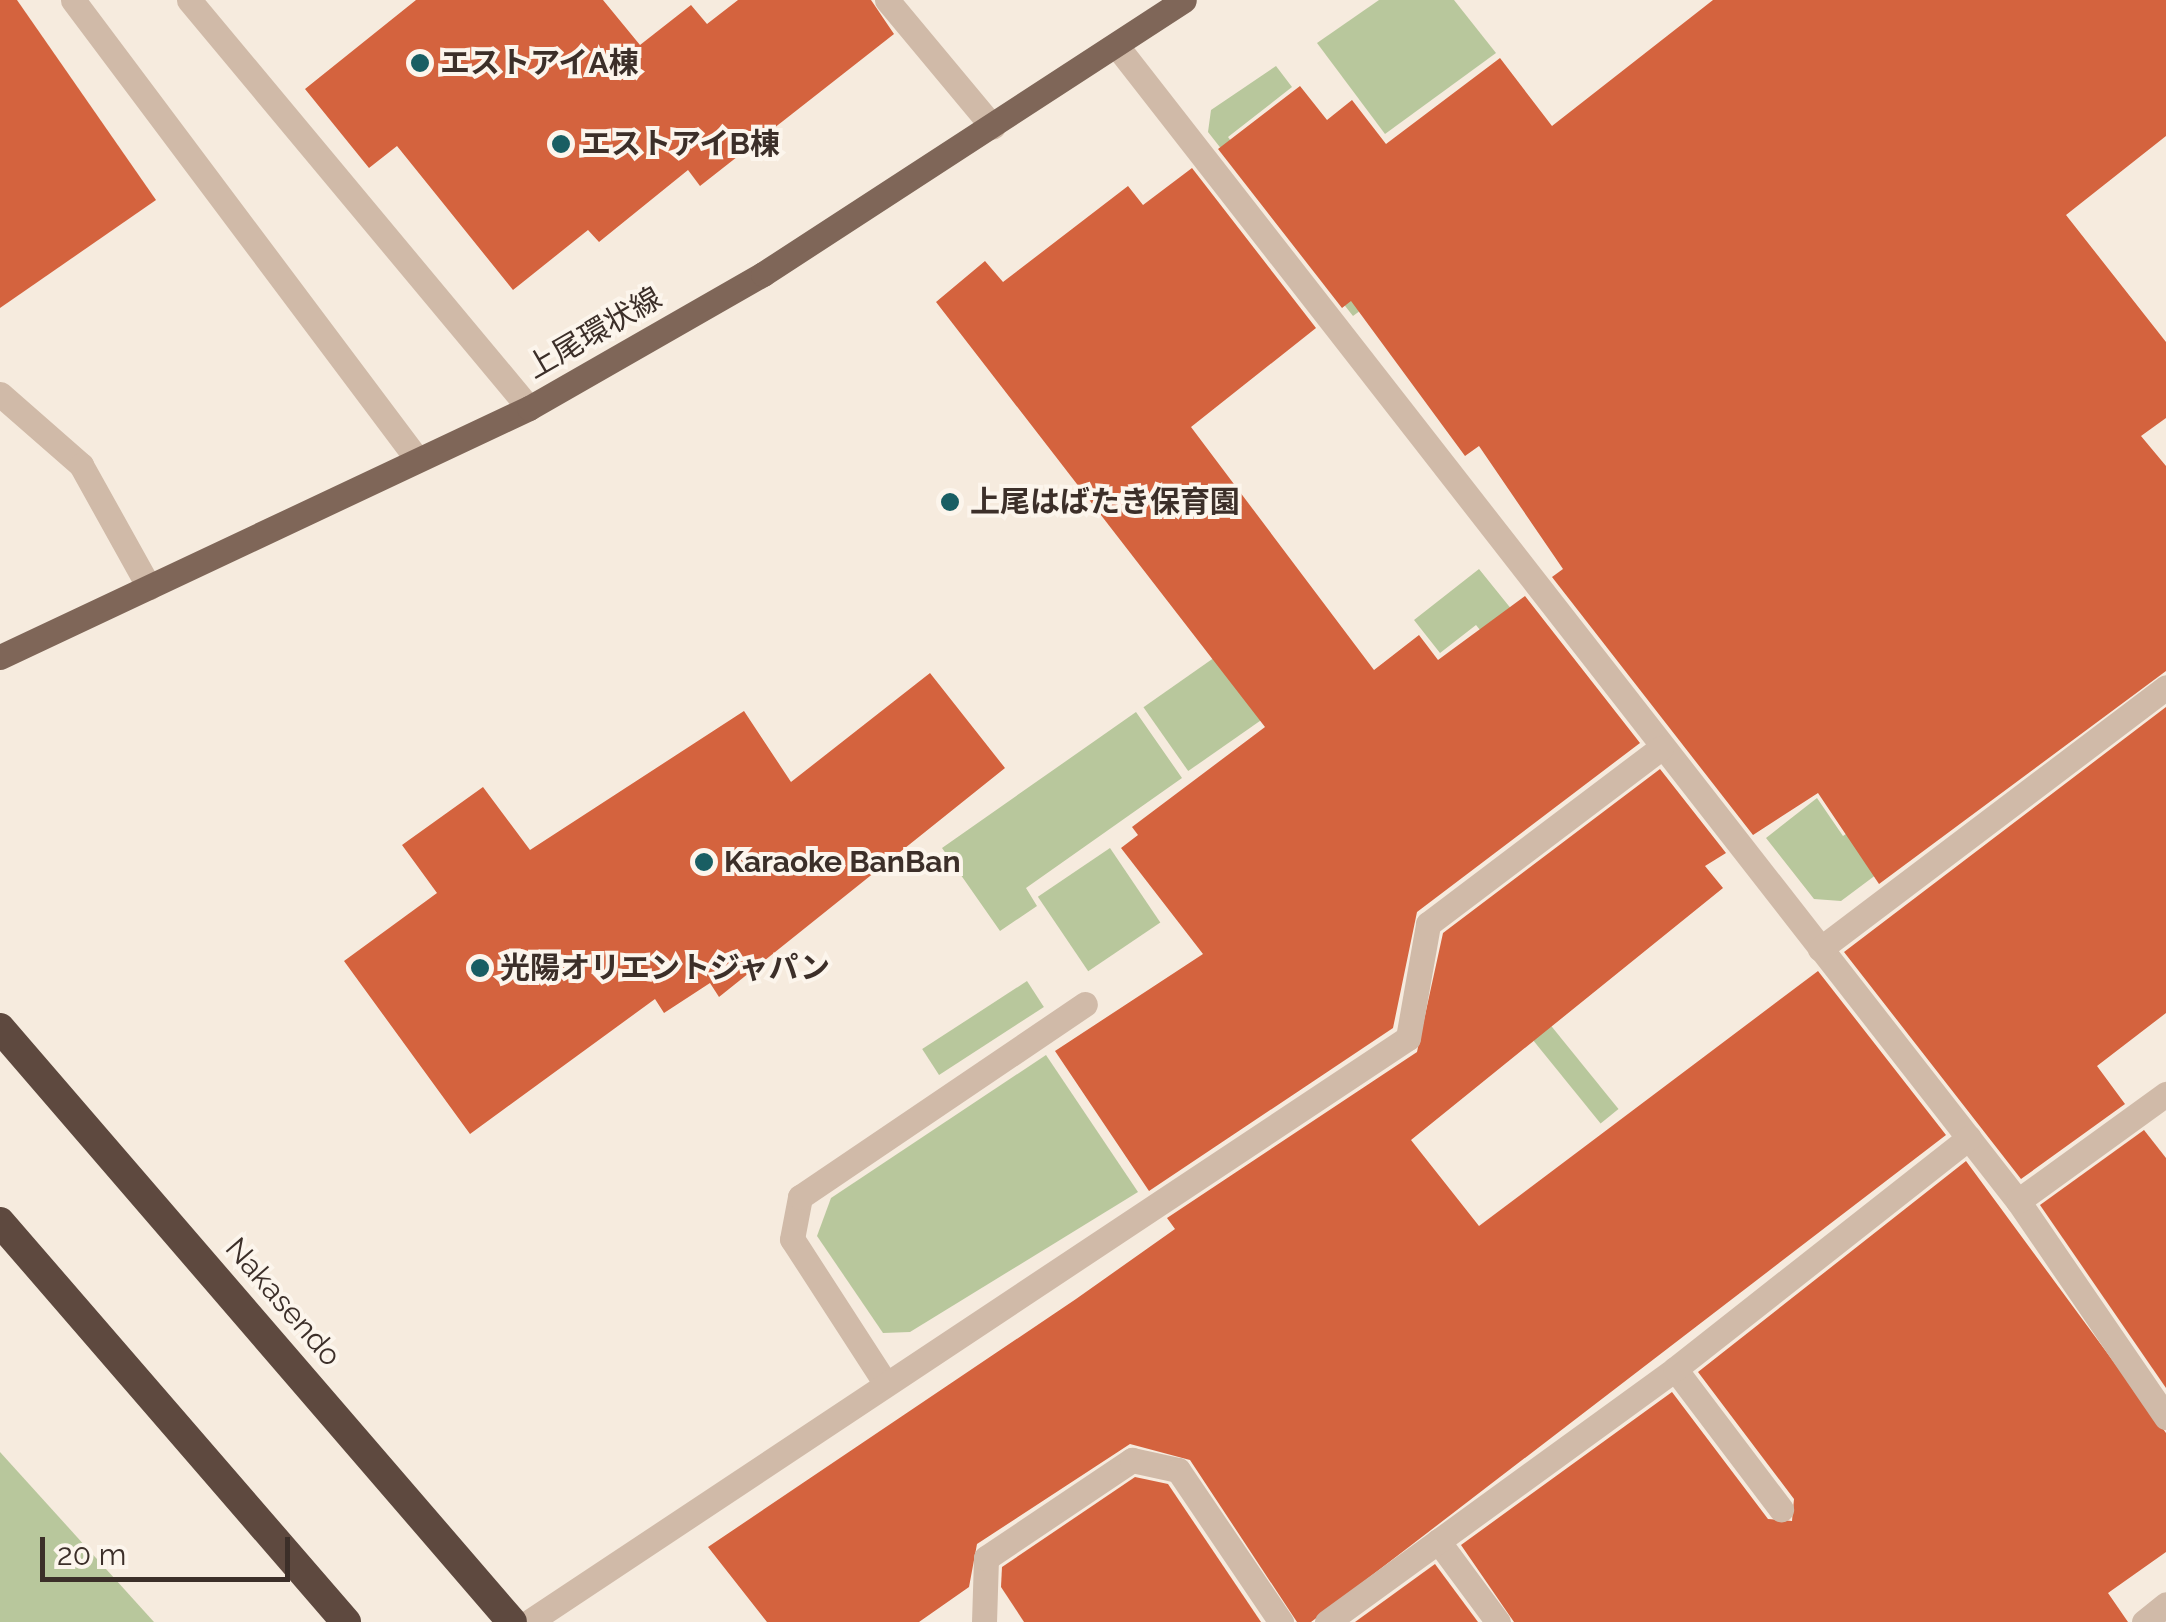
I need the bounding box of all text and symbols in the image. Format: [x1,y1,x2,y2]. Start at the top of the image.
place label: エストアイA棟 [440,45,640,81]
marker: エストアイA棟 [409,52,431,74]
place label: エストアイB棟 [581,126,781,162]
marker: エストアイB棟 [550,133,572,155]
street label: 上尾環状線 [520,280,668,386]
place label: 上尾はばたき保育園 [970,484,1240,520]
marker: 上尾はばたき保育園 [939,491,961,513]
place label: Karaoke BanBan [724,844,961,880]
marker: Karaoke BanBan [693,851,715,873]
place label: 光陽オリエントジャパン [500,950,830,986]
marker: 光陽オリエントジャパン [469,957,491,979]
street label: Nakasendo [218,1231,348,1373]
scale bar [45,1517,295,1579]
text: 20 m [57,1537,126,1572]

